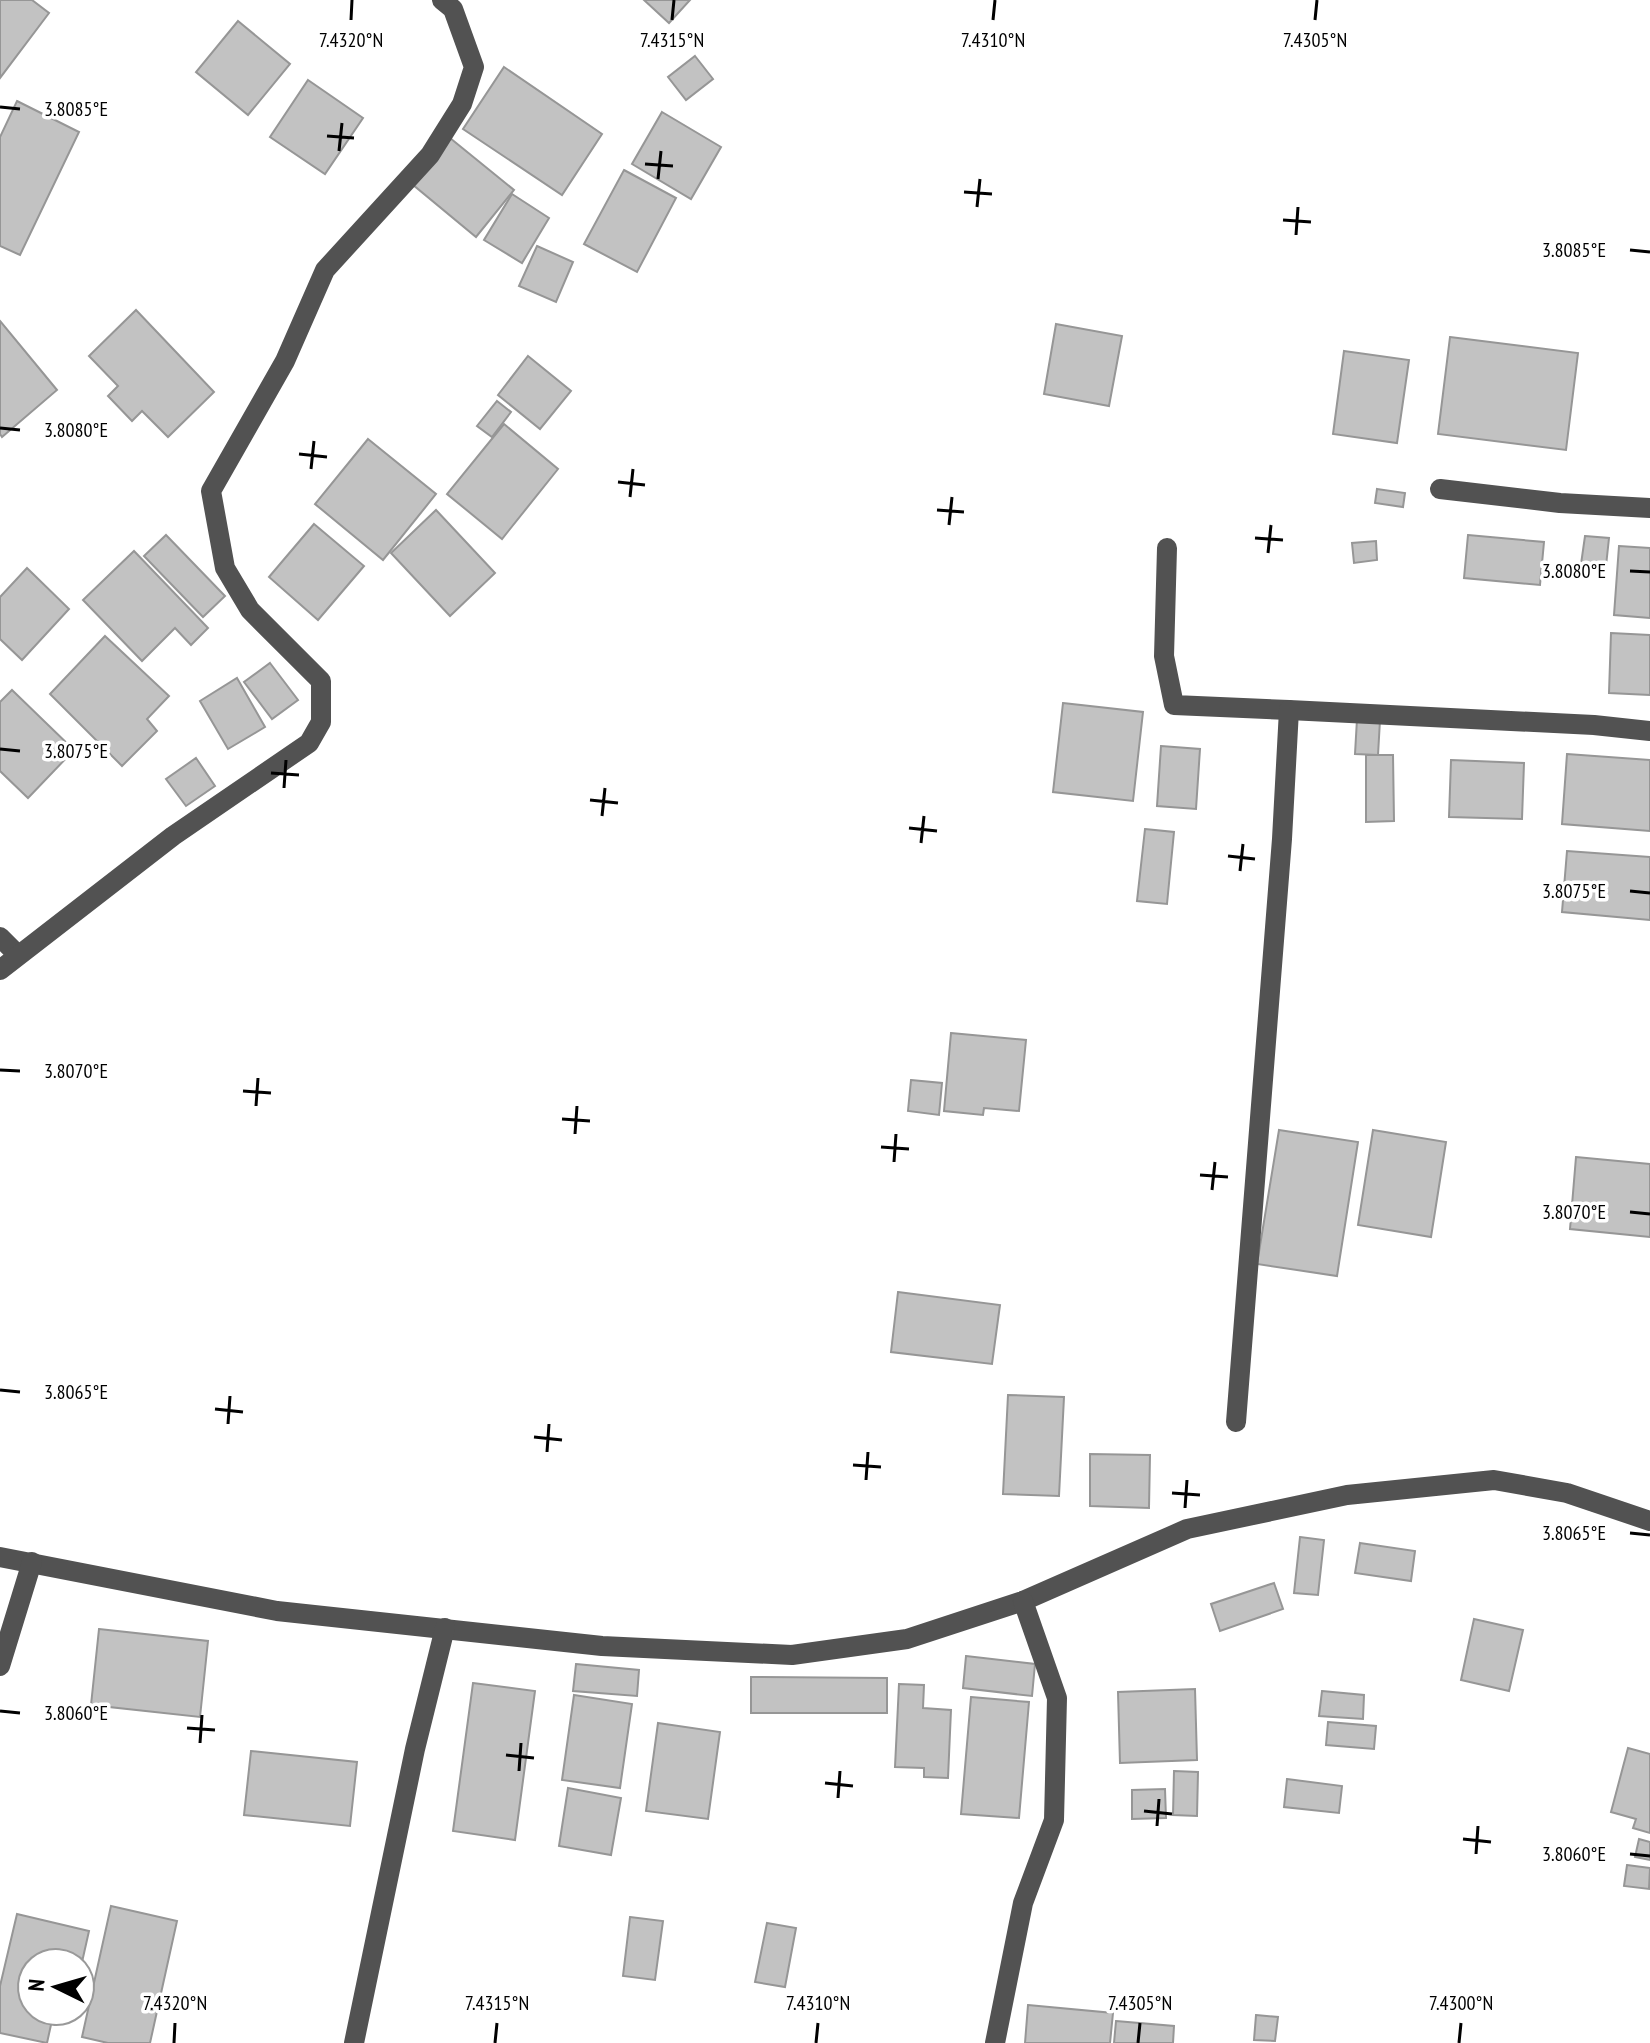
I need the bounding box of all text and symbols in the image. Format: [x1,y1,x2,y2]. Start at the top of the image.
text: 7.4320°N [319,27,383,53]
text: 7.4315°N [640,27,704,53]
text: 7.4310°N [961,27,1025,53]
text: 7.4305°N [1283,27,1347,53]
text: 3.8085°E [44,96,108,122]
text: 3.8085°E [1542,237,1606,263]
text: 3.8080°E [44,417,108,443]
text: 3.8080°E [1542,558,1606,584]
text: 3.8075°E [44,738,108,764]
text: 3.8075°E [1542,878,1606,904]
text: 3.8070°E [44,1058,108,1084]
text: 3.8070°E [1542,1199,1606,1225]
text: 3.8065°E [44,1379,108,1405]
text: 3.8065°E [1542,1520,1606,1546]
text: 3.8060°E [44,1700,108,1726]
text: 3.8060°E [1542,1841,1606,1867]
north arrow [16,1947,96,2027]
text: N [22,1978,51,1992]
text: 7.4320°N [143,1990,207,2016]
text: 7.4315°N [465,1990,529,2016]
text: 7.4310°N [786,1990,850,2016]
text: 7.4305°N [1108,1990,1172,2016]
text: 7.4300°N [1429,1990,1493,2016]

